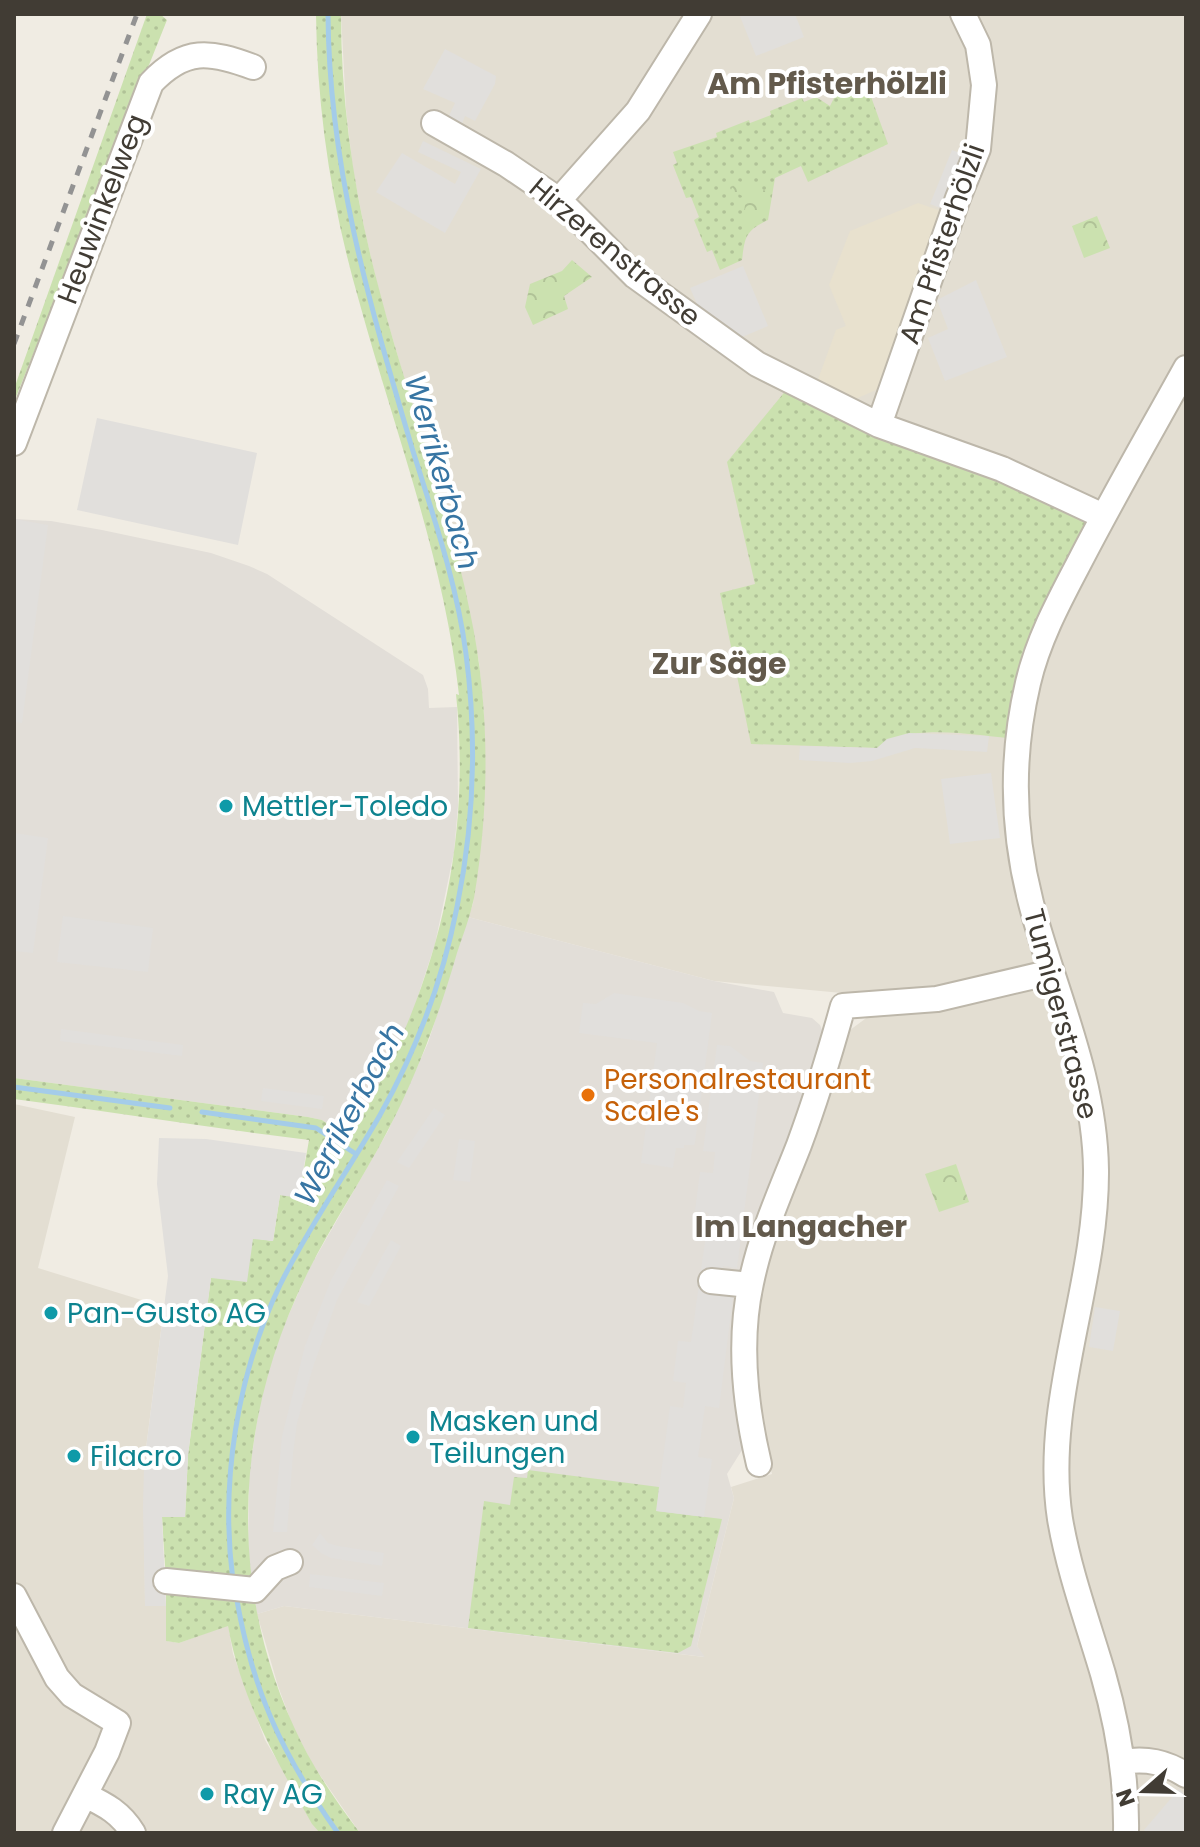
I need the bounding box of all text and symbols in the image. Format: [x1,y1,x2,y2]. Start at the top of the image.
district label: Am Pfisterhölzli [707,62,947,105]
street label: Heuwinkelweg [48,108,156,310]
street label: Am Pfisterhölzli [889,139,995,349]
street label: Hirzerenstrasse [521,169,709,335]
water label: Werrikerbach [394,370,490,574]
district label: Zur Säge [652,642,786,685]
place label: Mettler-Toledo [242,787,448,826]
marker: Mettler-Toledo [217,797,235,815]
street label: Tumigerstrasse [1014,904,1108,1124]
water label: Werrikerbach [283,1015,415,1213]
place label: Personalrestaurant Scale's [604,1060,871,1131]
marker: Personalrestaurant Scale's [579,1086,597,1104]
district label: Im Langacher [695,1205,907,1248]
place label: Pan-Gusto AG [67,1294,266,1333]
marker: Pan-Gusto AG [42,1304,60,1322]
place label: Masken und Teilungen [429,1402,599,1473]
marker: Masken und Teilungen [404,1428,422,1446]
place label: Filacro [90,1437,182,1476]
marker: Filacro [65,1447,83,1465]
north arrow [1104,1751,1184,1831]
place label: Ray AG [223,1775,323,1814]
marker: Ray AG [198,1785,216,1803]
text: N [1108,1785,1143,1811]

